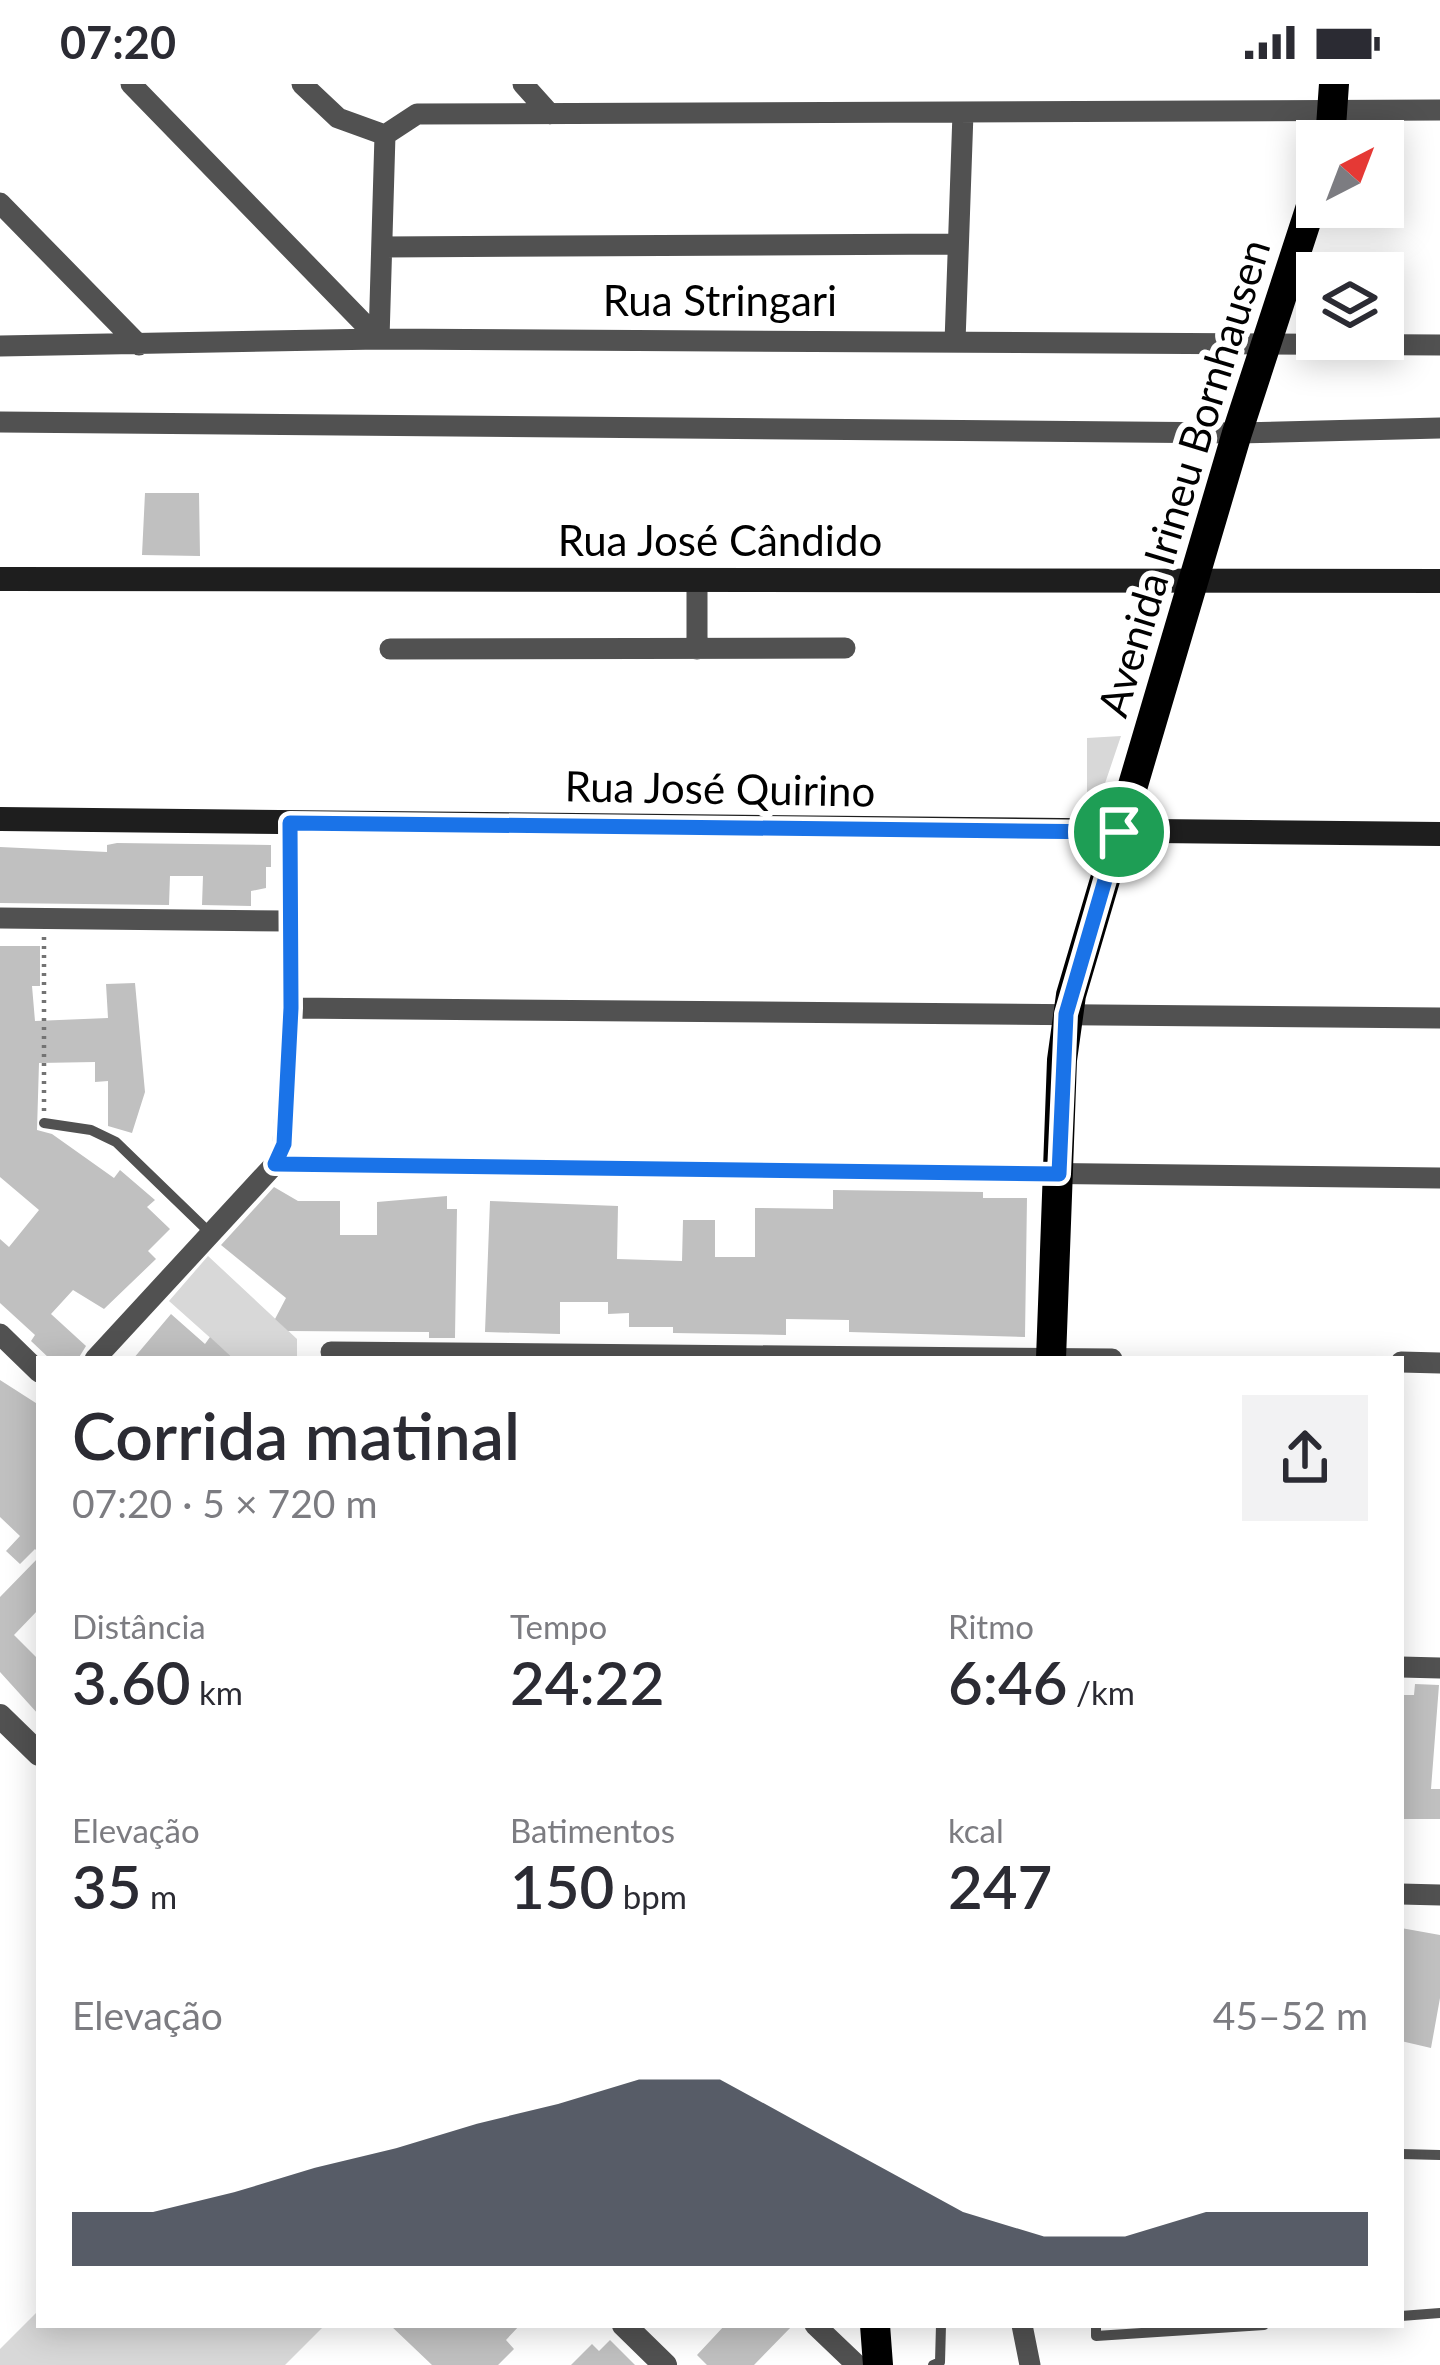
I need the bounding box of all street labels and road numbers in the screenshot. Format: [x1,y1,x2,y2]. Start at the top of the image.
street label: Avenida Irineu Bornhausen [1087,233,1279,722]
street label: Rua Stringari [603,275,837,325]
street label: Rua José Cândido [558,515,882,565]
street label: Rua José Quirino [564,760,876,816]

